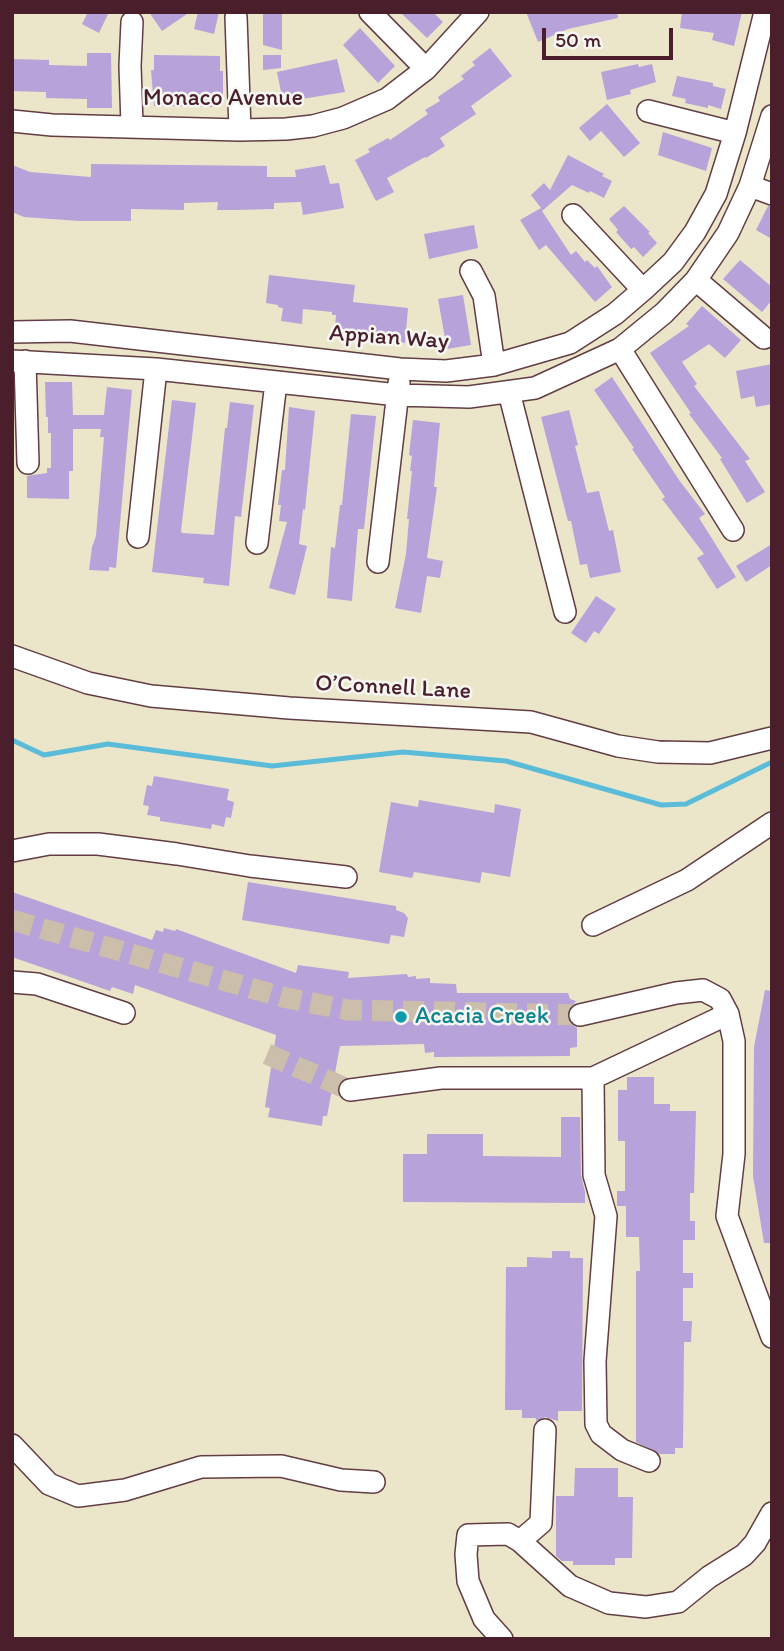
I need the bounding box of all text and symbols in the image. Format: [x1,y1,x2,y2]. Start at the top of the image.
scale bar [546,14,677,58]
text: 50 m [555,27,601,52]
street label: Monaco Avenue [143,85,303,113]
street label: Appian Way [328,319,450,357]
street label: O’Connell Lane [314,670,472,706]
place label: Acacia Creek [415,1003,549,1031]
marker: Acacia Creek [393,1009,409,1025]

